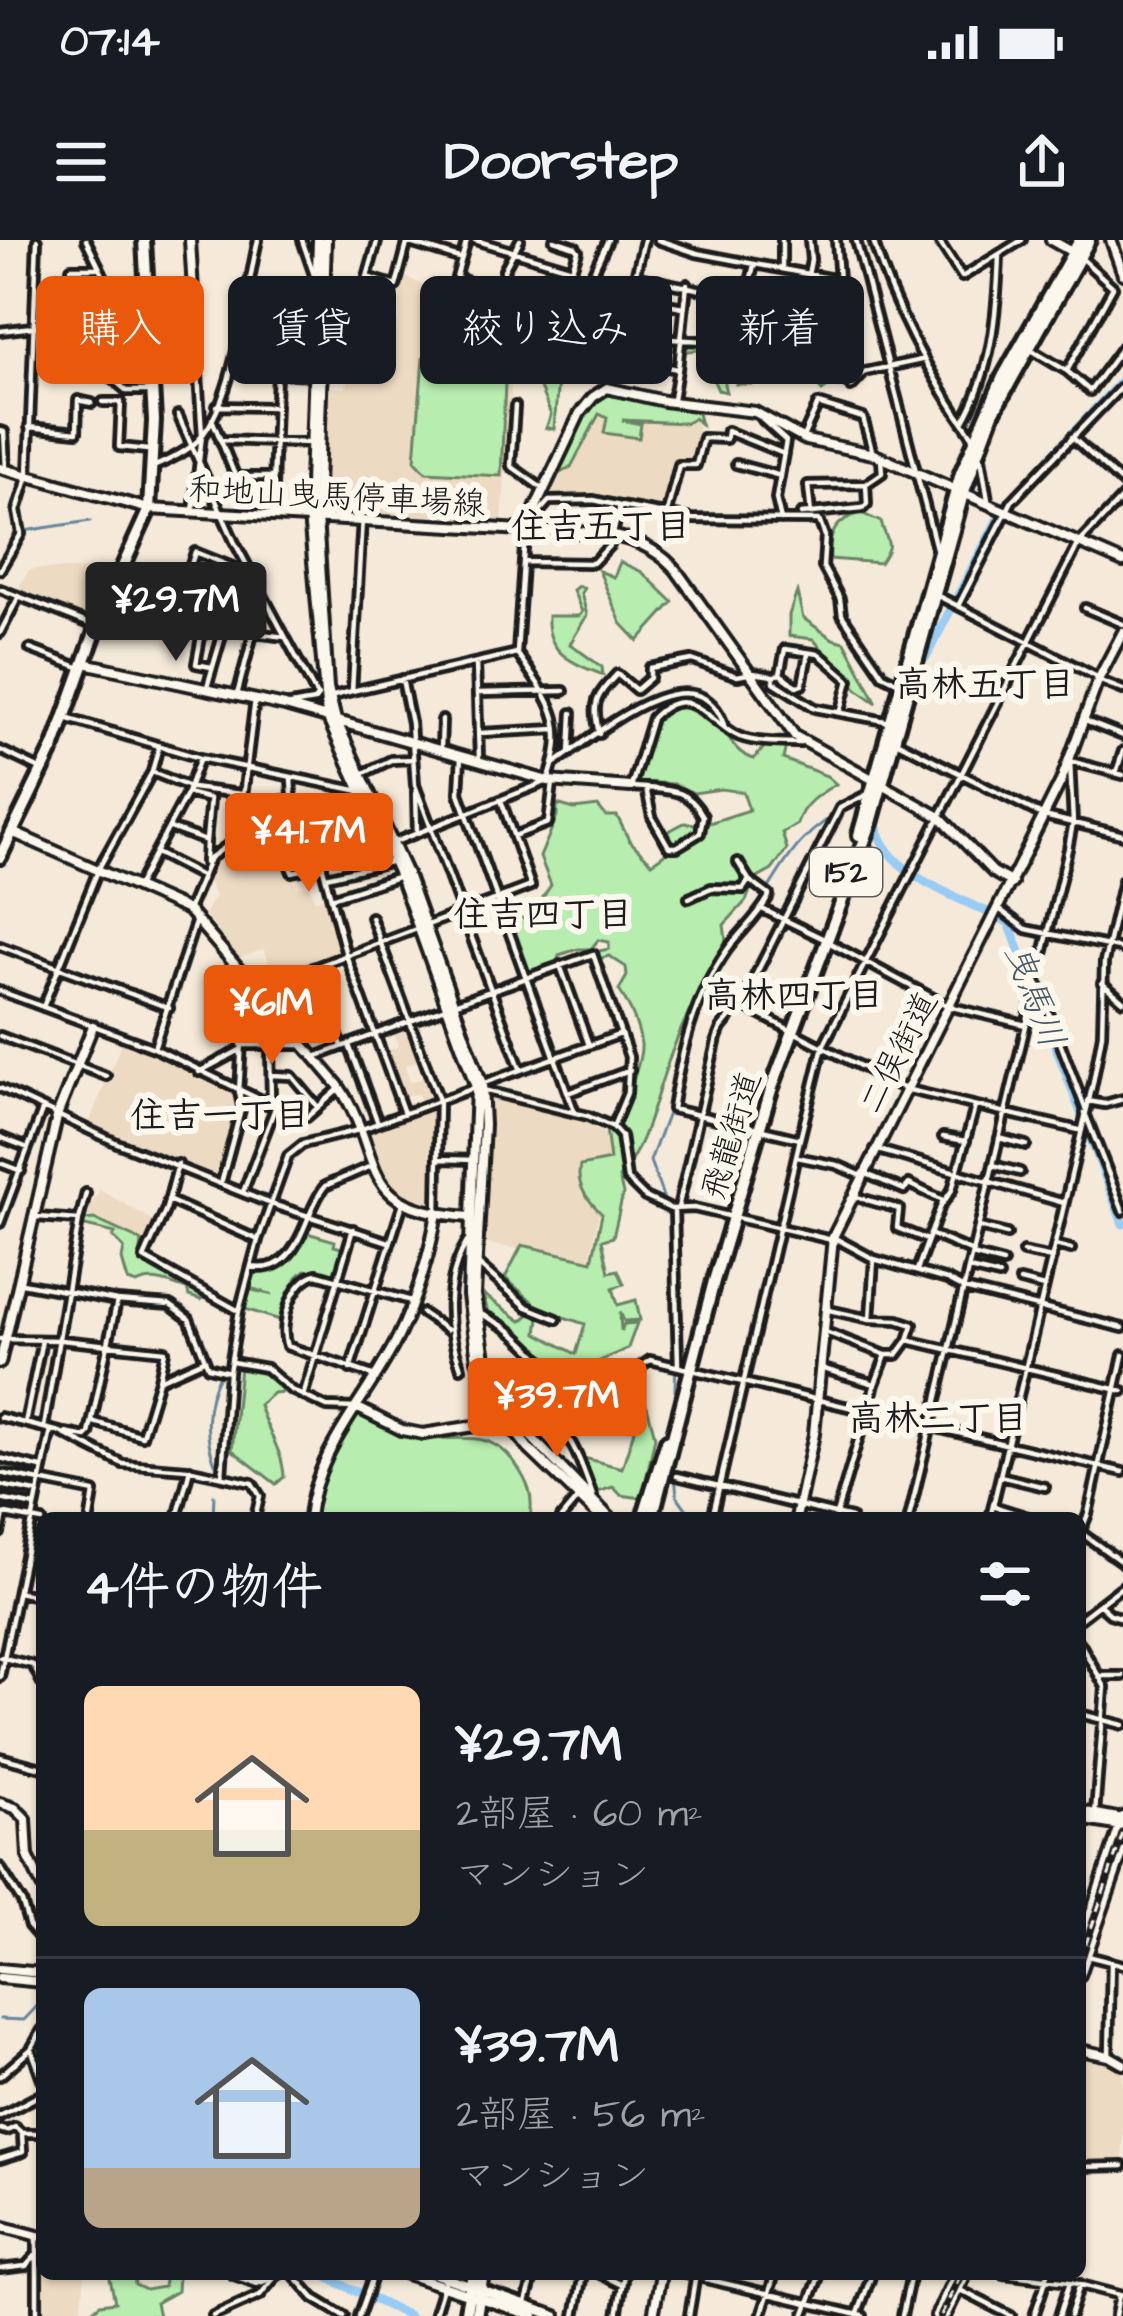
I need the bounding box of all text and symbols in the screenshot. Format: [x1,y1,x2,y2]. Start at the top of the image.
text: 07:14 [60,11,160,73]
text: Doorstep [445,125,678,200]
icon: menu [48,129,114,195]
icon: share [1009,129,1075,195]
chip: 購入 [36,276,204,384]
chip: 賃貸 [228,276,396,384]
chip: 絞り込み [420,276,672,384]
chip: 新着 [696,276,864,384]
street label: 和地山曳馬停車場線 [187,466,486,528]
district label: 住吉五丁目 [511,502,691,553]
pin: ¥29.7M [78,562,274,664]
text: ¥29.7M [112,574,240,628]
district label: 高林五丁目 [895,660,1075,711]
pin: ¥41.7M [211,793,407,895]
text: ¥41.7M [252,805,366,859]
road number: 152 [810,848,882,896]
district label: 住吉四丁目 [453,890,633,941]
water label: 曳馬川 [991,936,1077,1055]
pin: ¥61M [201,965,343,1067]
district label: 高林四丁目 [704,971,884,1022]
text: ¥61M [231,977,313,1031]
street label: 二俣街道 [848,984,949,1122]
street label: 飛龍街道 [691,1066,773,1205]
district label: 住吉一丁目 [130,1091,310,1142]
pin: ¥39.7M [459,1358,655,1460]
text: ¥39.7M [495,1370,619,1424]
district label: 高林二丁目 [848,1394,1028,1445]
icon: filters [972,1551,1038,1617]
text: 4件の物件 [84,1553,323,1624]
text: ¥29.7M [456,1710,622,1781]
icon: home [180,1734,324,1878]
text: 2部屋 · 60 m² [456,1788,703,1842]
text: マンション [456,1849,649,1903]
text: ¥39.7M [456,2011,619,2082]
icon: home [180,2036,324,2180]
text: 2部屋 · 56 m² [456,2089,706,2143]
text: マンション [456,2150,649,2204]

